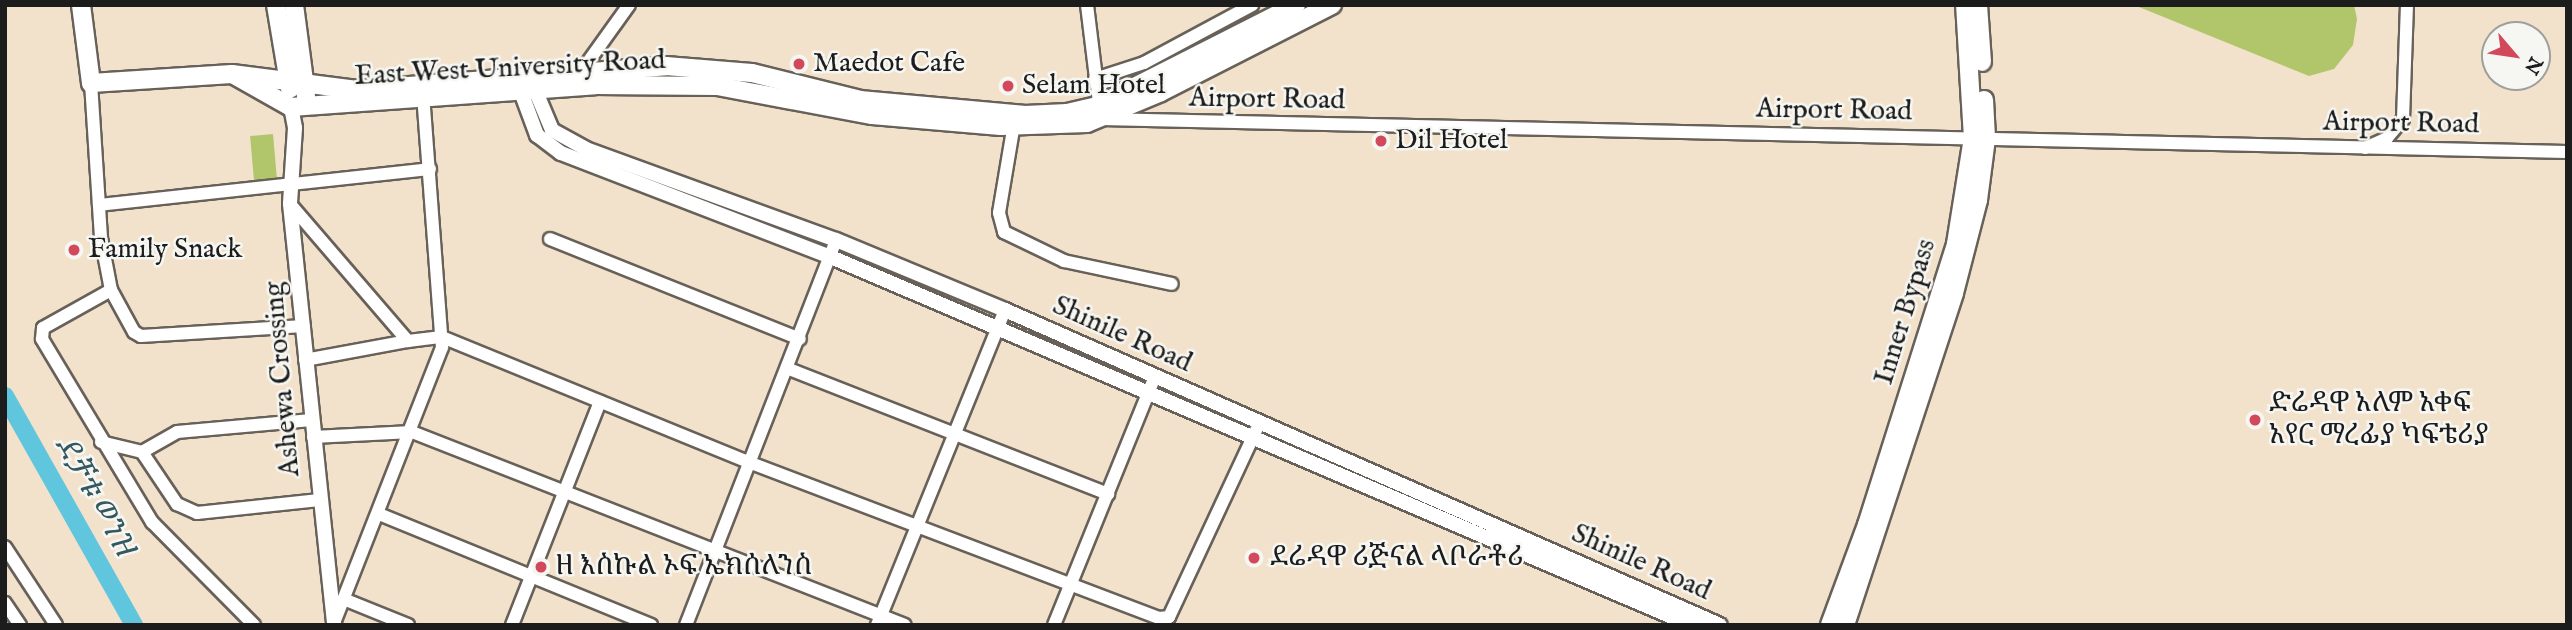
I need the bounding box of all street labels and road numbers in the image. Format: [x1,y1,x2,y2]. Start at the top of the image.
street label: East West University Road [354,44,666,94]
street label: Airport Road [1189,82,1345,118]
street label: Airport Road [1756,93,1912,129]
street label: Airport Road [2323,106,2479,142]
street label: Inner Bypass [1868,235,1944,389]
street label: Ashewa Crossing [258,280,308,478]
street label: Shinile Road [1047,289,1197,381]
street label: Shinile Road [1566,517,1716,609]

